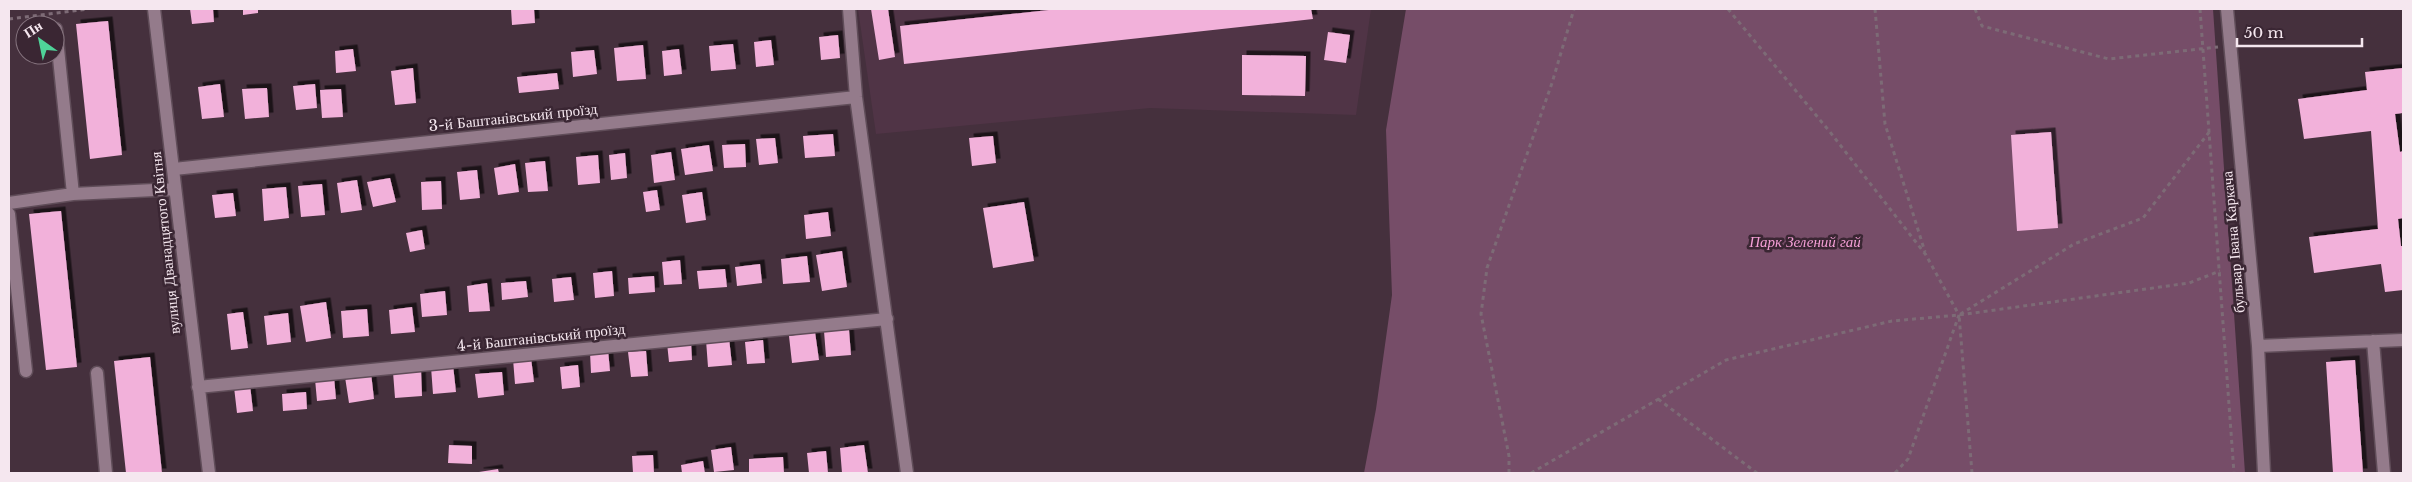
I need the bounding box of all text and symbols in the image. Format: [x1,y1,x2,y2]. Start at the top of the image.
north arrow [15,15,65,65]
scale bar [2237,15,2362,47]
text: Пн [20,16,46,42]
text: 50 m [2244,23,2284,42]
street label: 3-й Баштанівський проїзд [428,99,599,135]
street label: вулиця Дванадцятого Квітня [146,151,184,335]
street label: бульвар Івана Каркача [2217,170,2249,314]
park label: Парк Зелений гай [1748,232,1861,251]
street label: 4-й Баштанівський проїзд [456,319,626,355]

